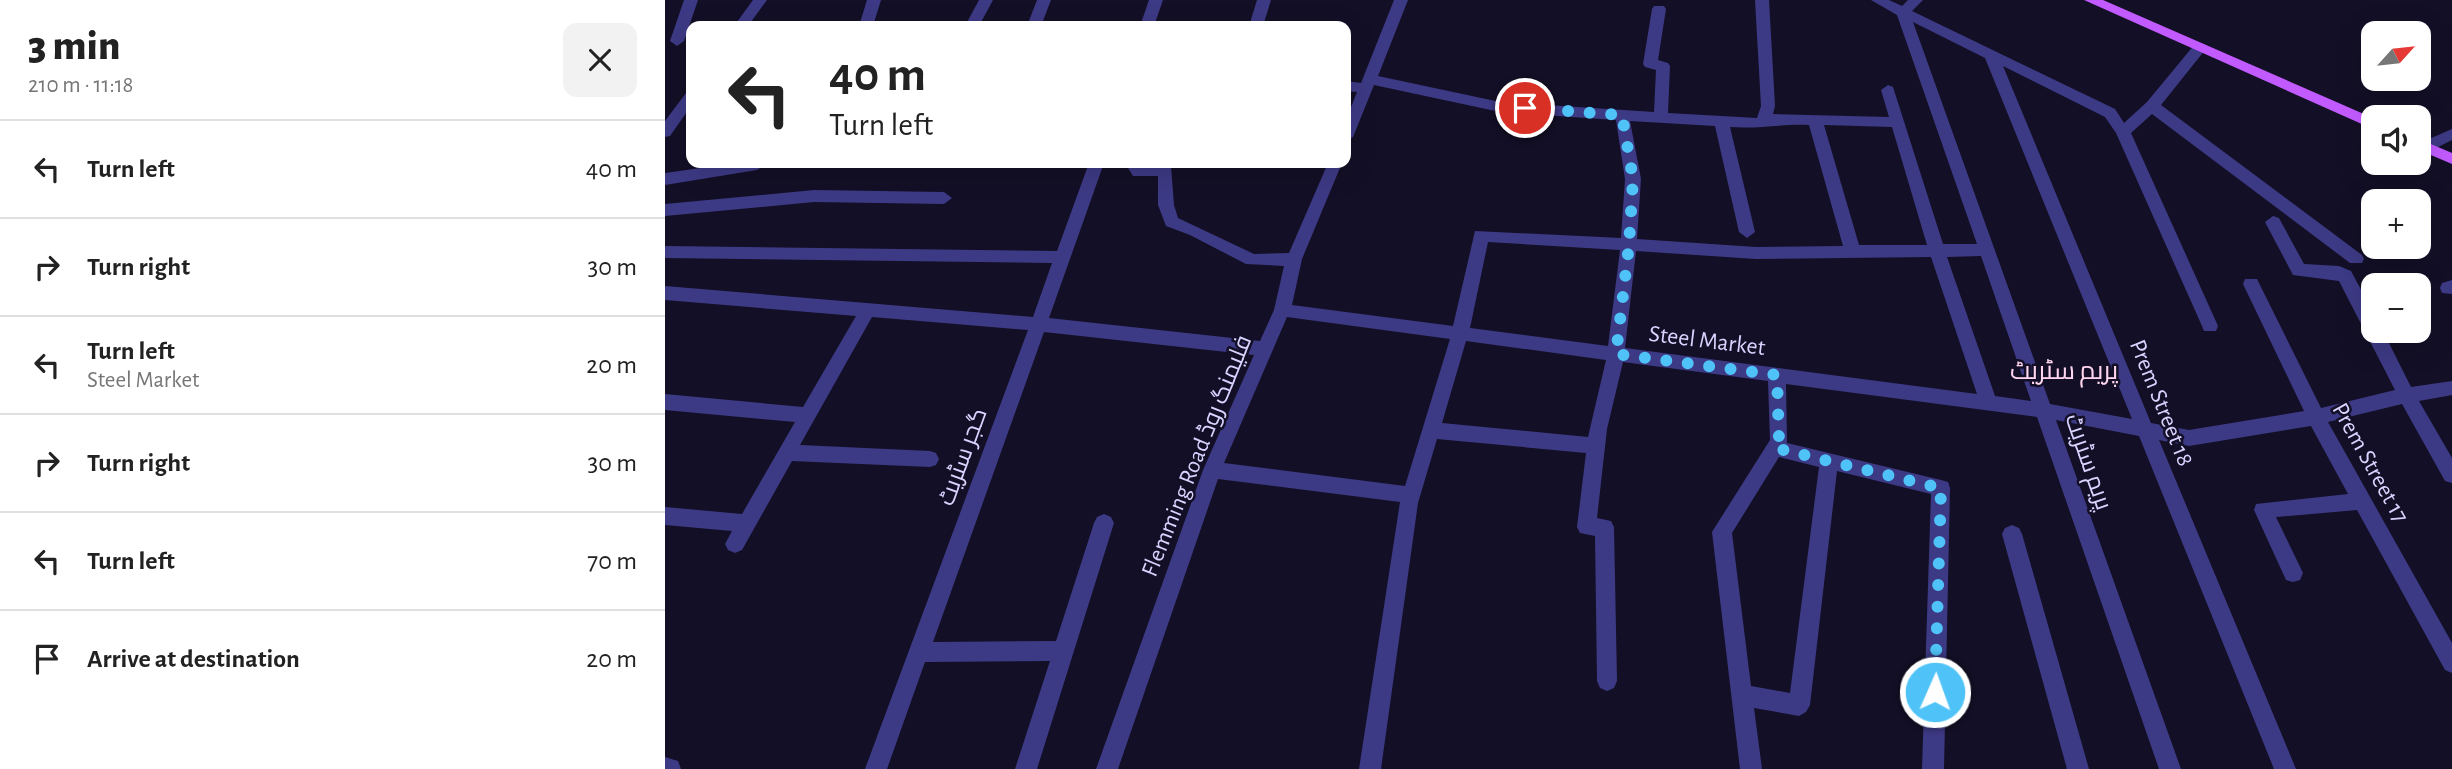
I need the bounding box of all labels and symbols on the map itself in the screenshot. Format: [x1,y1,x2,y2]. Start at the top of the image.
north arrow [2361,21,2431,91]
pin [1495,78,1555,138]
street label: Steel Market [1647,322,1767,360]
street label: Flemming Road فلیمنگ روڈ [1138,332,1256,580]
street label: Prem Street 18 [2125,336,2197,470]
district label: پریم سٹریٹ [2010,358,2118,388]
street label: Prem Street 17 [2327,399,2413,527]
street label: گجر سٹریٹ [934,405,992,509]
street label: پریم سٹریٹ [2058,411,2116,515]
position arrow [1898,655,1972,729]

